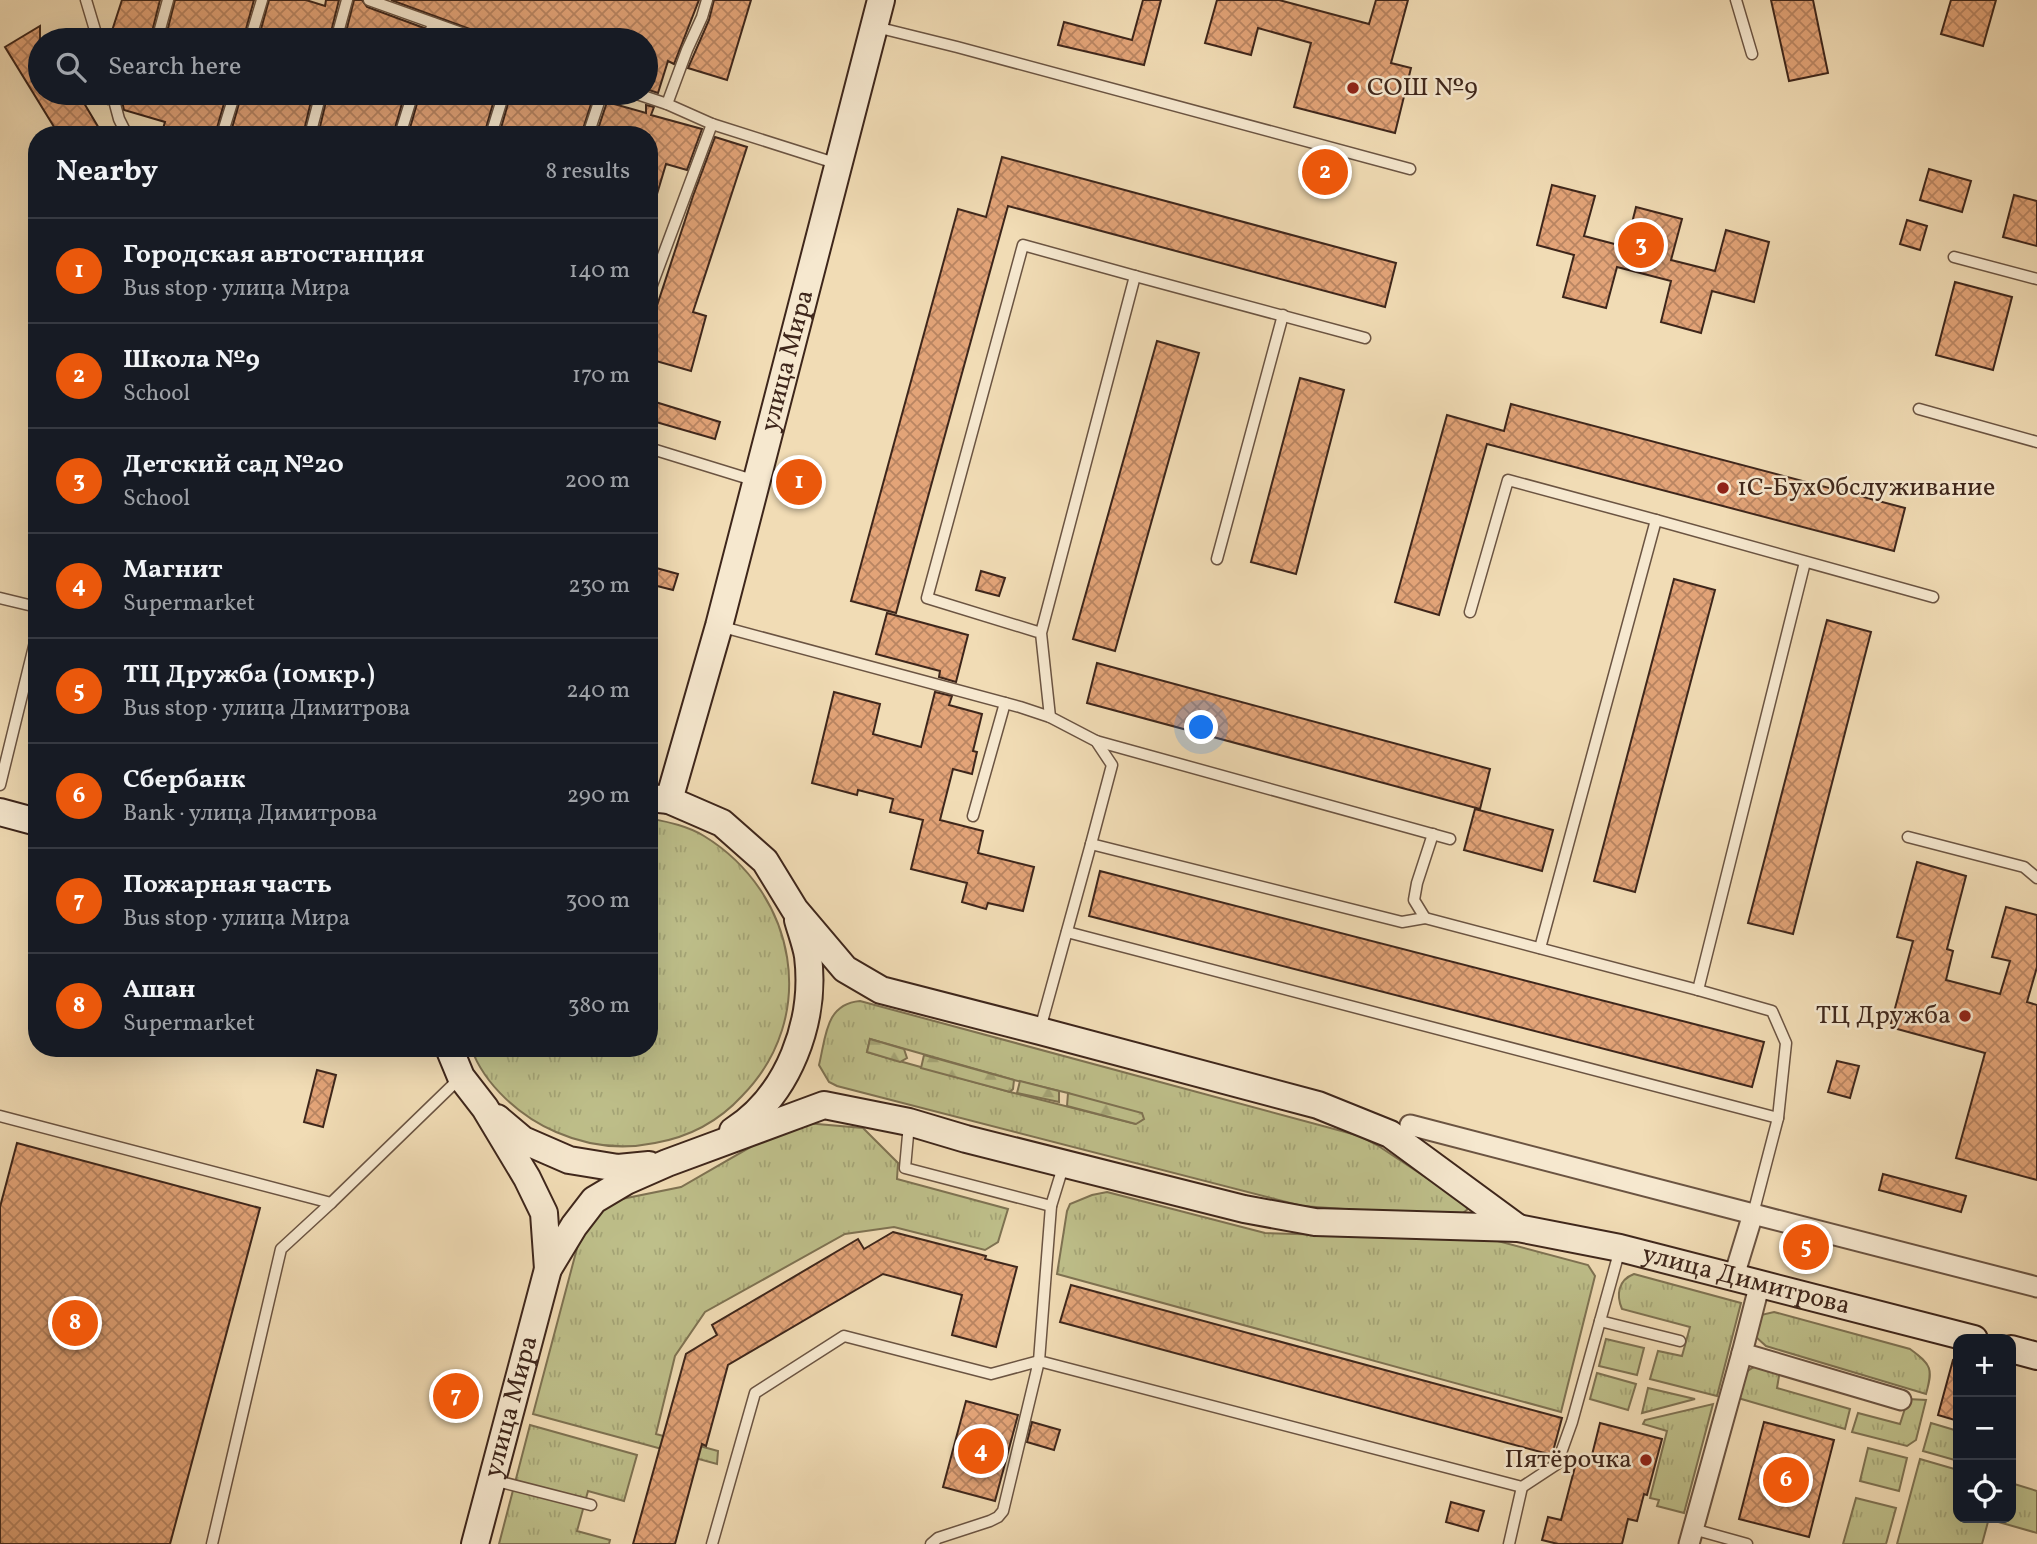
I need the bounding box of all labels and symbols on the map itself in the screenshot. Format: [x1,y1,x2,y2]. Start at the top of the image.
place label: СОШ №9 [1367,70,1478,106]
marker: СОШ №9 [1345,80,1361,96]
pin: 2 [1302,146,1348,198]
pin: 3 [1618,219,1664,271]
street label: улица Мира [752,286,823,436]
pin: 1 [776,456,822,508]
place label: 1С-БухОбслуживание [1737,470,1995,506]
marker: 1С-БухОбслуживание [1715,480,1731,496]
your location [1184,710,1218,744]
place label: ТЦ Дружба [1816,998,1951,1034]
marker: ТЦ Дружба [1957,1008,1973,1024]
pin: 5 [1783,1221,1829,1273]
street label: улица Димитрова [1638,1236,1854,1324]
pin: 8 [52,1297,98,1349]
street label: улица Мира [475,1332,548,1482]
pin: 7 [433,1370,479,1422]
pin: 4 [958,1425,1004,1477]
place label: Пятёрочка [1504,1442,1632,1478]
marker: Пятёрочка [1638,1452,1654,1468]
pin: 6 [1763,1454,1809,1506]

